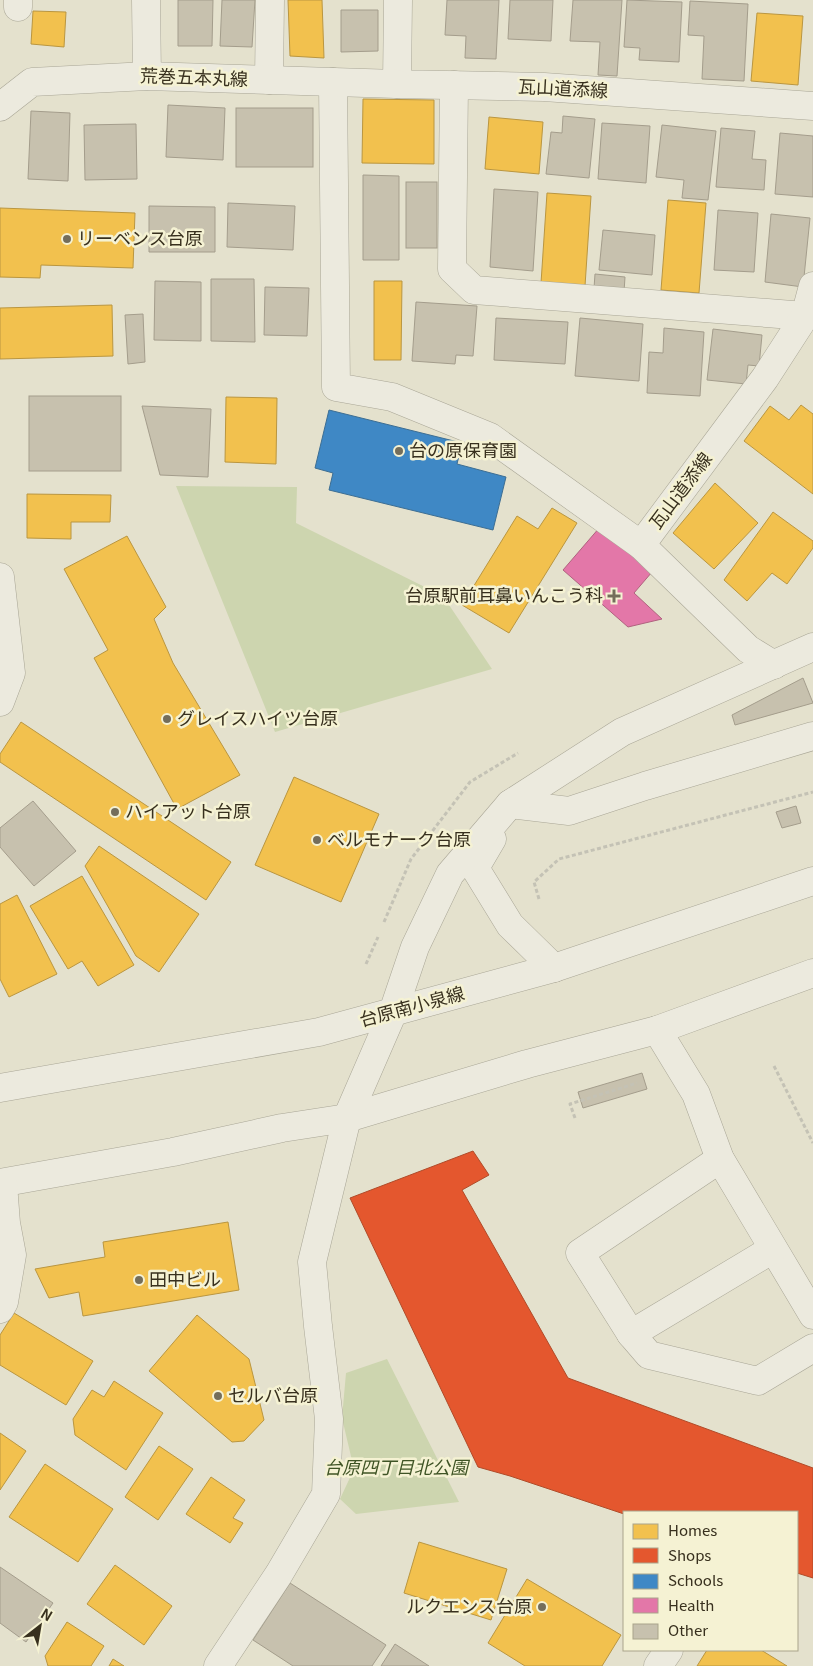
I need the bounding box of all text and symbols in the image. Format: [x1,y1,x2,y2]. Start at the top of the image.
street label: 荒巻五本丸線 [140,61,248,91]
street label: 瓦山道添線 [517,72,609,102]
place label: リーベンス台原 [77,224,203,250]
marker: リーベンス台原 [61,233,73,245]
place label: 台の原保育園 [409,436,517,462]
marker: 台の原保育園 [393,445,405,457]
street label: 瓦山道添線 [642,446,717,534]
place label: 台原駅前耳鼻いんこう科 [405,581,603,607]
marker: 台原駅前耳鼻いんこう科 [607,589,621,603]
place label: グレイスハイツ台原 [177,704,338,730]
marker: グレイスハイツ台原 [161,713,173,725]
place label: ハイアット台原 [125,797,251,823]
marker: ハイアット台原 [109,806,121,818]
place label: ベルモナーク台原 [327,825,471,851]
marker: ベルモナーク台原 [311,834,323,846]
street label: 台原南小泉線 [356,979,467,1032]
place label: 田中ビル [149,1265,221,1291]
marker: 田中ビル [133,1274,145,1286]
place label: セルバ台原 [228,1381,318,1407]
marker: セルバ台原 [212,1390,224,1402]
park label: 台原四丁目北公園 [324,1453,471,1479]
legend [623,1511,798,1651]
text: Homes [668,1519,717,1540]
text: Shops [668,1544,711,1565]
text: Schools [668,1569,723,1590]
place label: ルクエンス台原 [406,1592,532,1618]
text: Health [668,1594,714,1615]
north arrow [15,1601,65,1651]
marker: ルクエンス台原 [536,1601,548,1613]
text: N [38,1603,57,1625]
text: Other [668,1619,708,1640]

